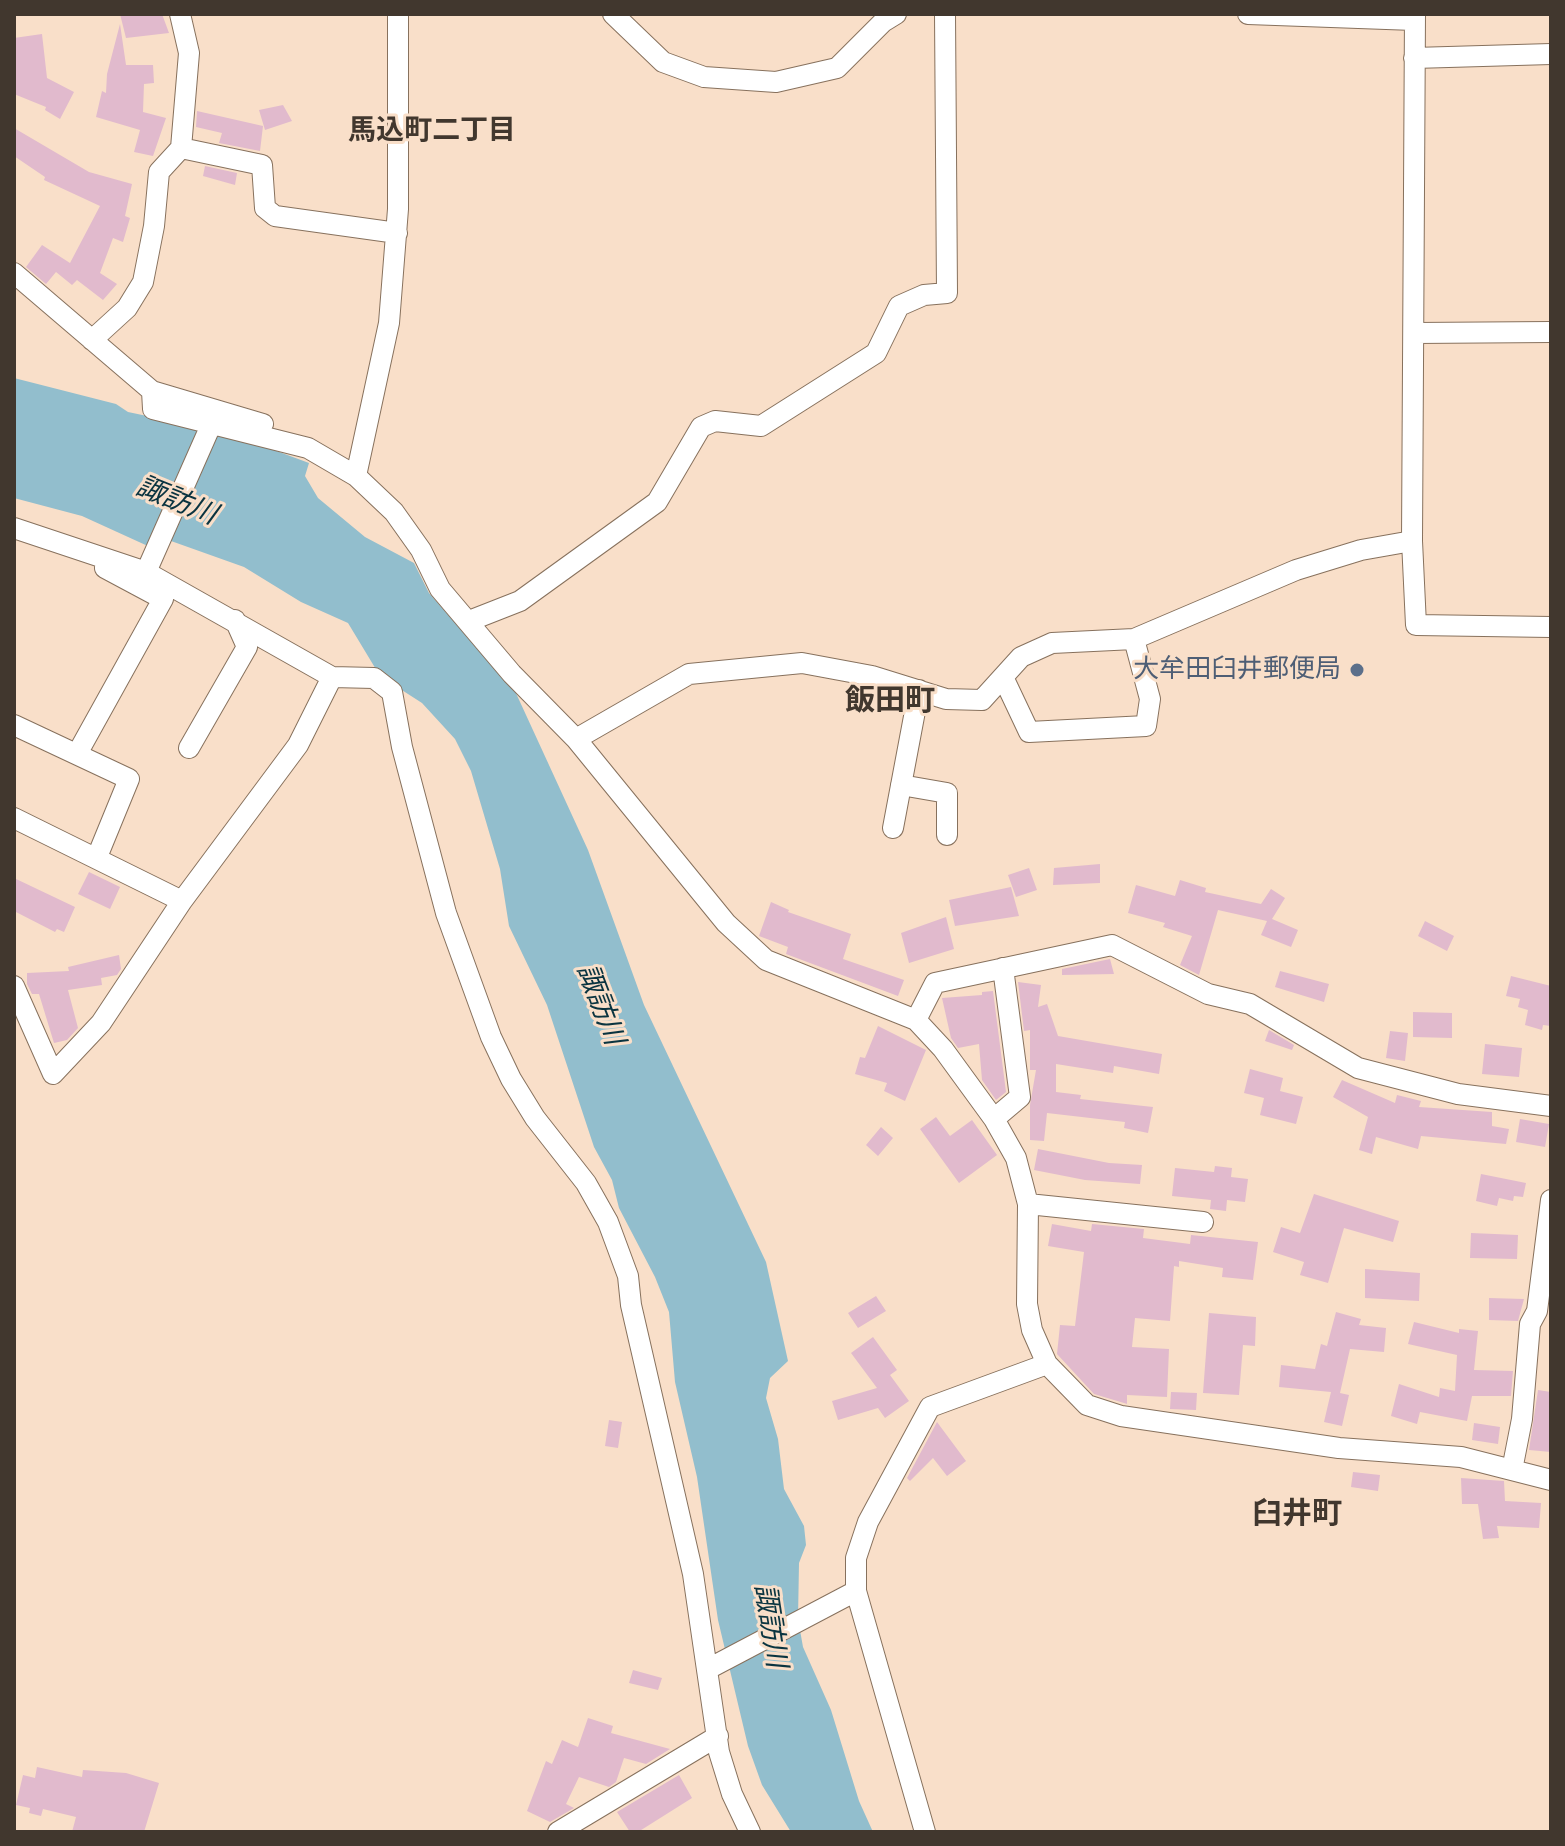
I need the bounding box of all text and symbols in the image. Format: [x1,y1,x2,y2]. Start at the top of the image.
district label: 馬込町二丁目 [348,115,516,149]
water label: 諏訪川 [131,471,221,533]
place label: 大牟田臼井郵便局 [1133,654,1341,686]
marker: 大牟田臼井郵便局 [1348,661,1366,679]
district label: 飯田町 [845,684,935,720]
water label: 諏訪川 [568,960,630,1050]
district label: 臼井町 [1252,1497,1342,1533]
water label: 諏訪川 [746,1582,792,1670]

